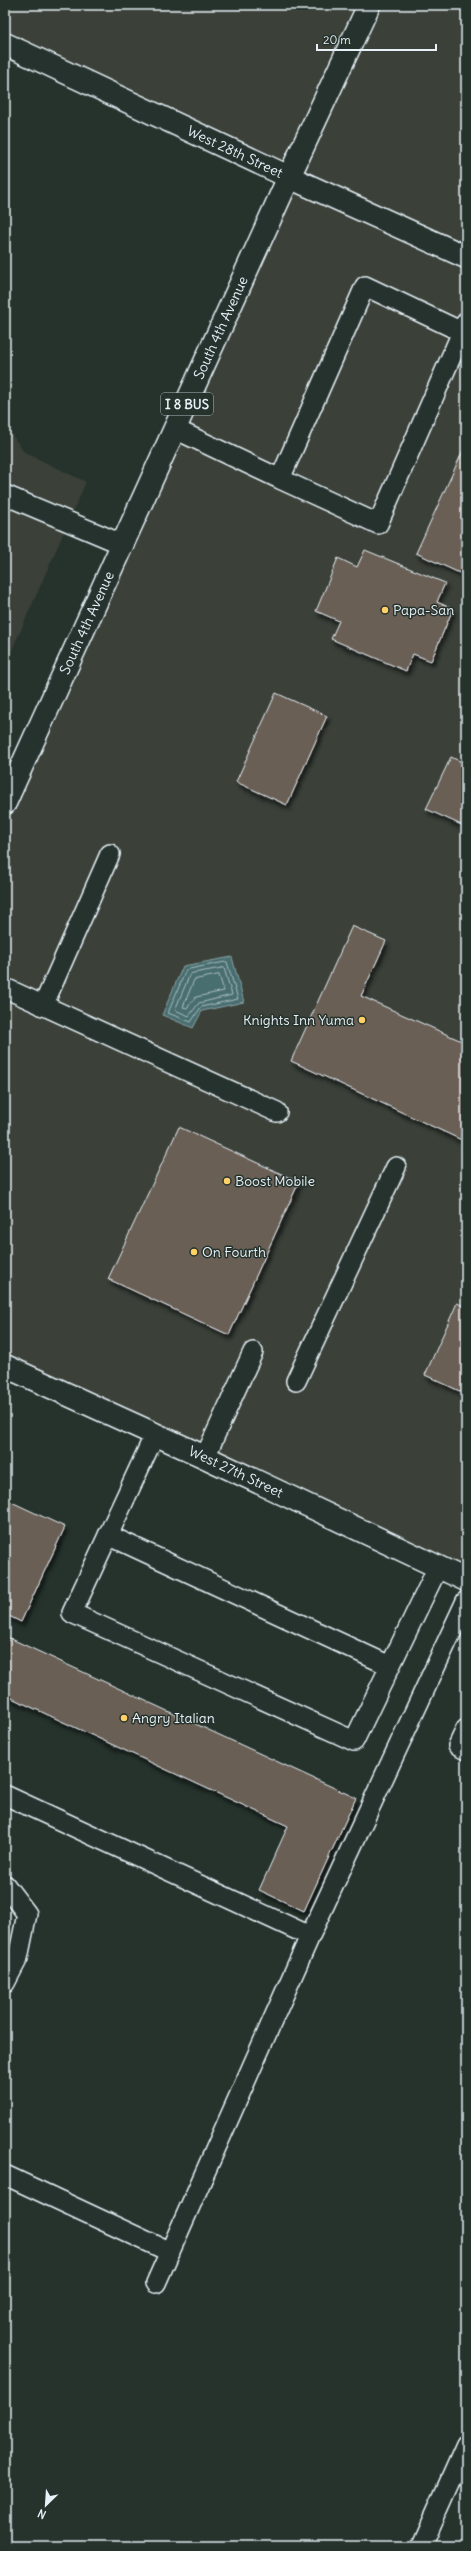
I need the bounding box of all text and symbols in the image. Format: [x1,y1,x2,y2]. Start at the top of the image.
scale bar [317,26,436,52]
text: 20 m [323,32,351,47]
street label: West 28th Street [184,122,286,182]
street label: South 4th Avenue [189,273,252,382]
road number: I 8 BUS [161,393,213,415]
street label: South 4th Avenue [56,568,118,677]
place label: Papa-San [393,601,454,619]
marker: Papa-San [380,605,390,615]
place label: Knights Inn Yuma [243,1011,354,1029]
marker: Knights Inn Yuma [357,1015,367,1025]
place label: Boost Mobile [235,1172,315,1190]
marker: Boost Mobile [222,1176,232,1186]
place label: On Fourth [202,1243,266,1261]
marker: On Fourth [189,1247,199,1257]
street label: West 27th Street [186,1442,286,1502]
place label: Angry Italian [132,1709,215,1727]
marker: Angry Italian [119,1713,129,1723]
north arrow [26,2485,66,2525]
text: N [35,2506,48,2522]

